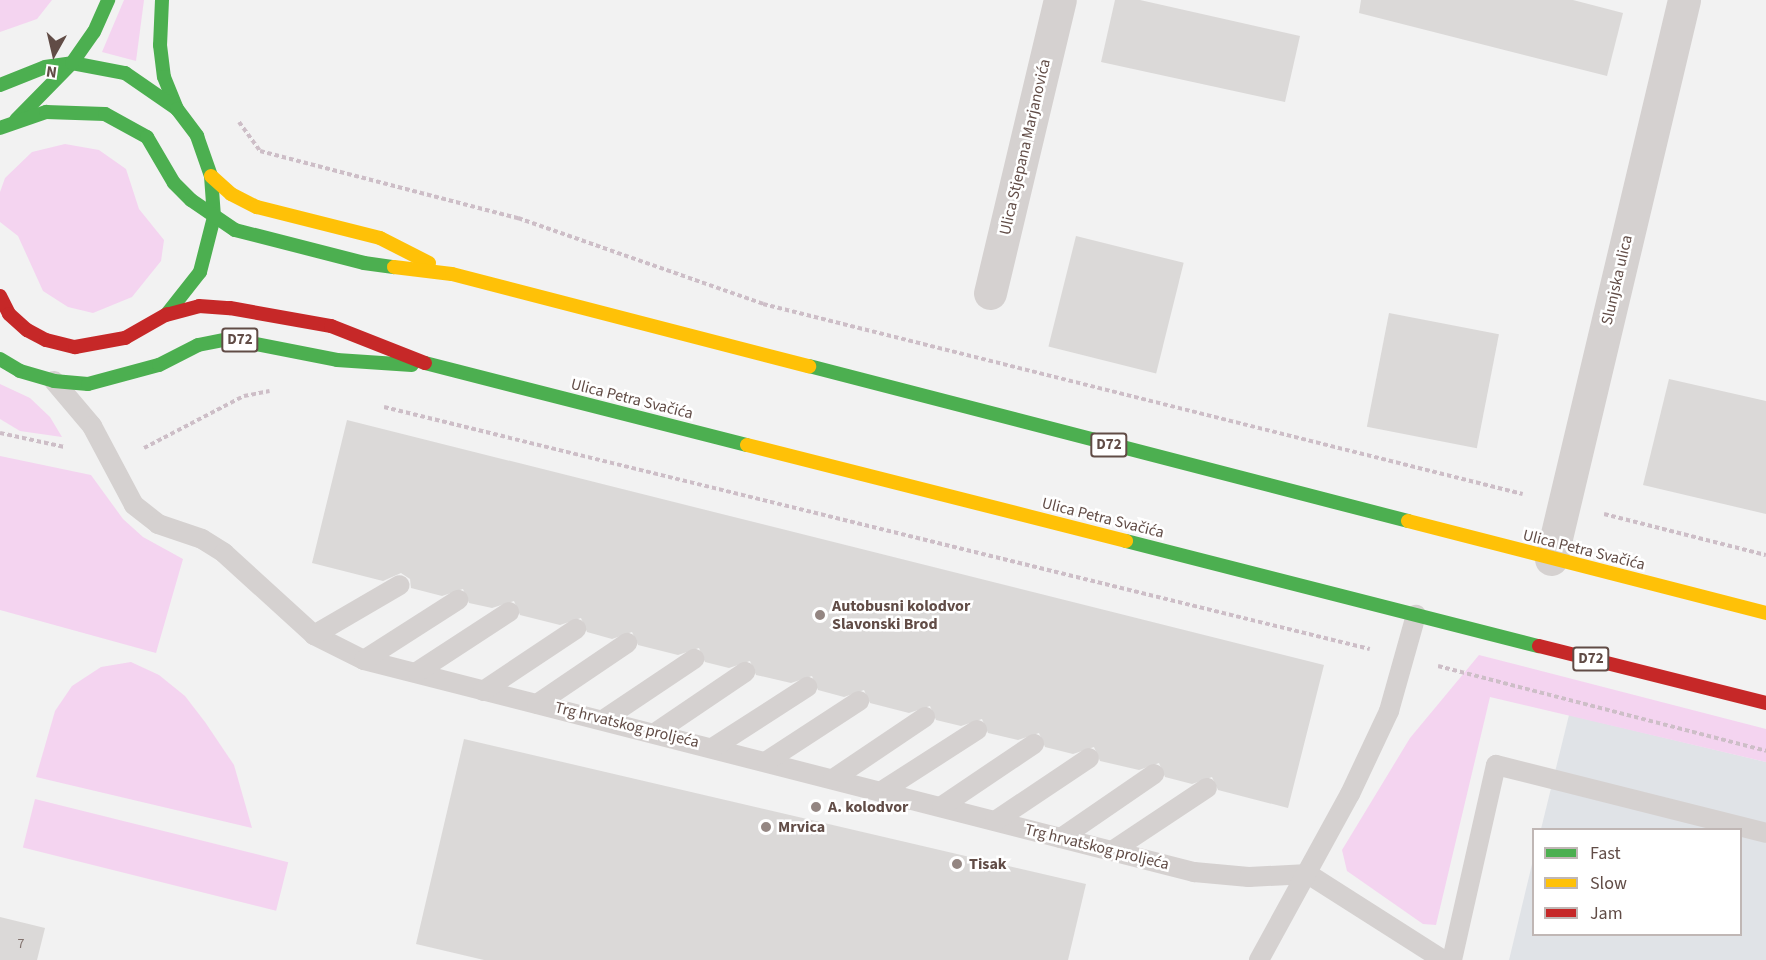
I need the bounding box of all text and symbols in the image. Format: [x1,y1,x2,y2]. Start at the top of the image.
north arrow [24,24,84,84]
street label: Ulica Stjepana Marjanovića [995,57,1055,237]
text: N [45,60,58,83]
street label: Slunjska ulica [1597,233,1637,327]
road number: D72 [220,328,260,352]
street label: Ulica Petra Svačića [569,375,695,423]
road number: D72 [1090,433,1128,457]
street label: Ulica Petra Svačića [1040,494,1166,542]
street label: Ulica Petra Svačića [1521,526,1647,574]
place label: Autobusni kolodvor Slavonski Brod [832,596,970,634]
marker: Autobusni kolodvor Slavonski Brod [813,608,827,622]
road number: D72 [1572,647,1610,671]
street label: Trg hrvatskog proljeća [553,698,701,752]
place label: A. kolodvor [828,797,908,817]
marker: A. kolodvor [809,800,823,814]
place label: Mrvica [778,817,825,837]
marker: Mrvica [759,820,773,834]
street label: Trg hrvatskog proljeća [1023,820,1171,874]
legend [1532,828,1742,936]
text: Fast [1590,841,1621,866]
place label: Tisak [969,854,1007,874]
marker: Tisak [950,857,964,871]
text: Slow [1590,871,1627,896]
text: Jam [1590,901,1623,926]
house number: 7 [18,936,24,952]

